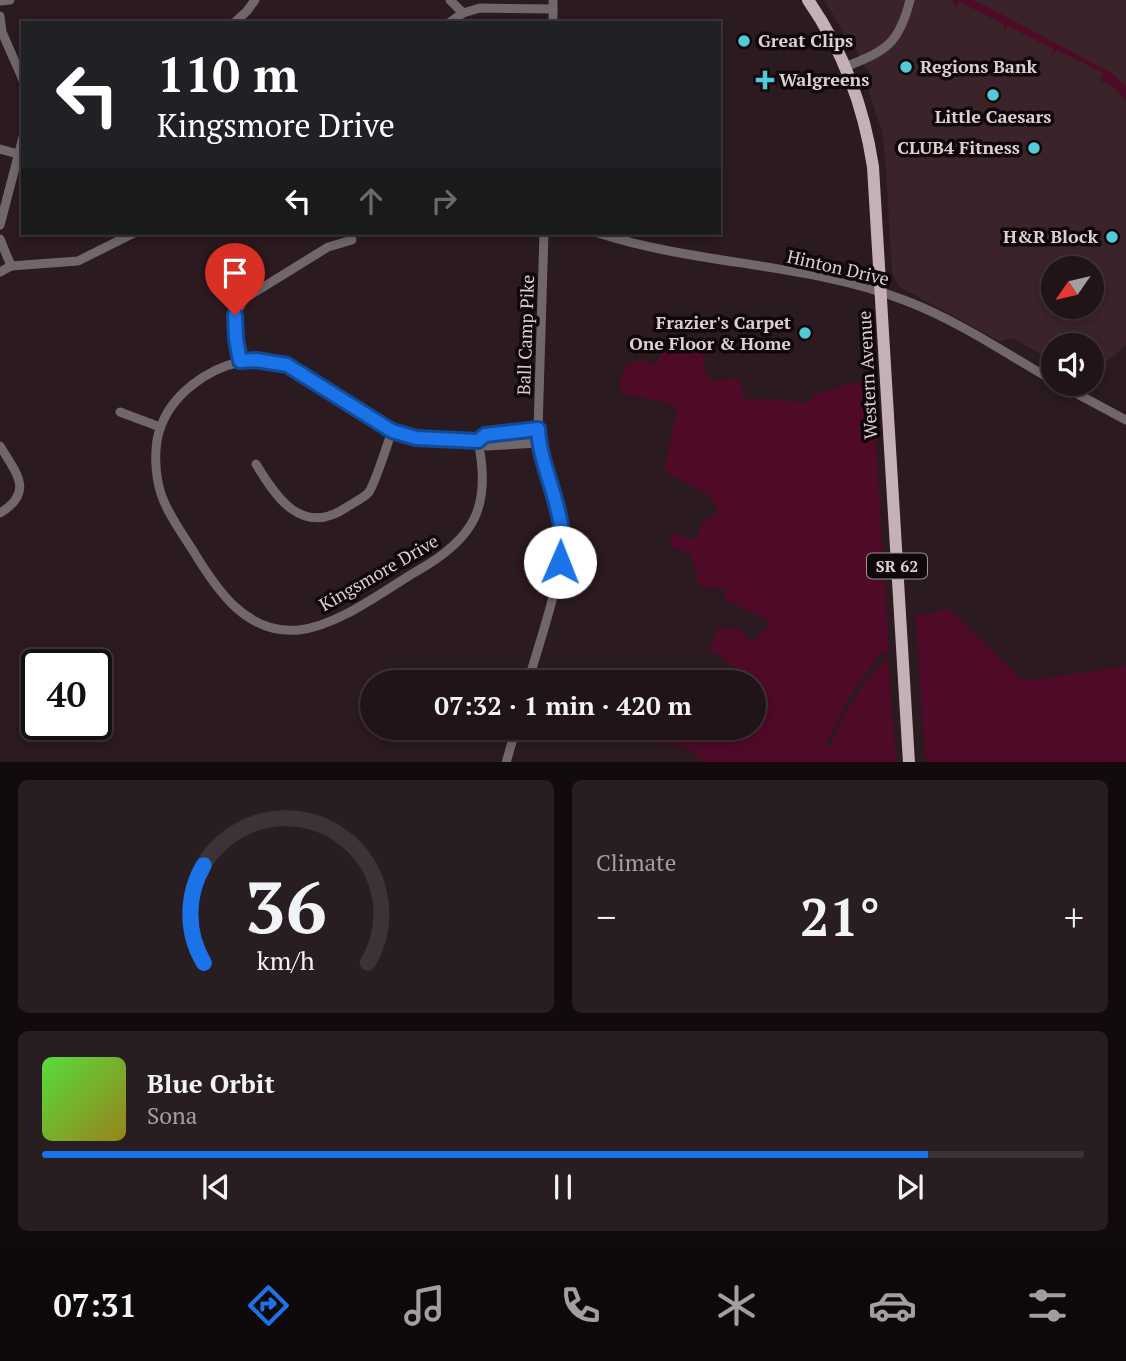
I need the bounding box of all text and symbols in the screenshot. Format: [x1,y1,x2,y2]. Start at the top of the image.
place label: Great Clips [758,28,853,52]
marker: Great Clips [736,33,752,49]
text: 110 m [157,41,299,106]
icon: left [42,49,133,140]
place label: Regions Bank [920,54,1037,78]
marker: Regions Bank [898,59,914,75]
place label: Walgreens [779,67,869,91]
marker: Walgreens [757,72,773,88]
marker: Little Caesars [985,87,1001,103]
text: Kingsmore Drive [157,104,395,146]
place label: Little Caesars [935,104,1051,128]
place label: CLUB4 Fitness [897,135,1020,159]
marker: CLUB4 Fitness [1026,140,1042,156]
icon: left [279,182,317,220]
icon: ahead [352,182,390,220]
icon: right [425,182,463,220]
place label: H&R Block [1003,224,1099,248]
marker: H&R Block [1104,229,1120,245]
pin [205,243,265,315]
street label: Hinton Drive [785,244,892,290]
icon: arrive [216,254,254,292]
north arrow [1041,256,1104,318]
map controls [1041,256,1104,396]
street label: Ball Camp Pike [511,274,539,396]
place label: Frazier's Carpet One Floor & Home [629,310,791,355]
street label: Western Avenue [852,310,882,440]
marker: Frazier's Carpet One Floor & Home [797,325,813,341]
button: sound [1041,333,1104,396]
position arrow [523,525,597,599]
street label: Kingsmore Drive [315,528,442,616]
road number: SR 62 [867,554,927,579]
speed limit sign: 40 [21,649,112,740]
text: 07:32 · 1 min · 420 m [434,688,692,722]
text: Climate [596,847,676,878]
text: 36 [245,857,327,954]
text: 21° [800,882,880,951]
text: − [596,892,616,942]
text: + [1064,892,1084,942]
text: km/h [257,943,315,976]
text: Blue Orbit [147,1066,275,1100]
text: Sona [147,1100,197,1131]
icon: previous [197,1168,235,1206]
icon: pause [544,1168,582,1206]
icon: next [891,1168,929,1206]
icon: directions [244,1281,293,1330]
icon: music [400,1281,449,1330]
icon: phone [556,1281,605,1330]
icon: climate [712,1281,761,1330]
icon: car [868,1281,917,1330]
icon: filters [1023,1281,1072,1330]
text: 07:31 [53,1284,137,1326]

